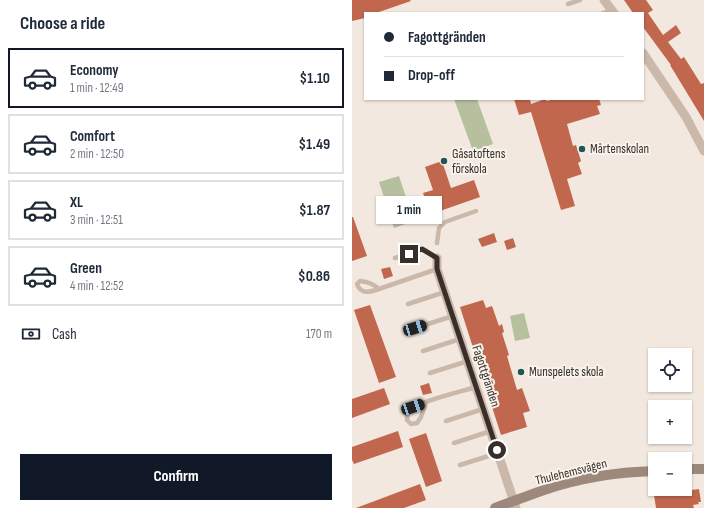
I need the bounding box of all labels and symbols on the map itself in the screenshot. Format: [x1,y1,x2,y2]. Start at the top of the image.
place label: Mårtenskolan [590,141,649,157]
marker: Mårtenskolan [577,144,587,154]
place label: Gåsatoftens förskola [452,146,506,177]
marker: Gåsatoftens förskola [439,156,449,166]
callout: 1 min [376,196,442,224]
route end [400,245,418,263]
car [402,319,428,337]
street label: Fagottgränden [469,343,503,409]
place label: Munspelets skola [529,364,603,380]
marker: Munspelets skola [516,367,526,377]
car [400,398,426,416]
route start [488,441,506,459]
street label: Thulehemsvägen [533,455,609,489]

